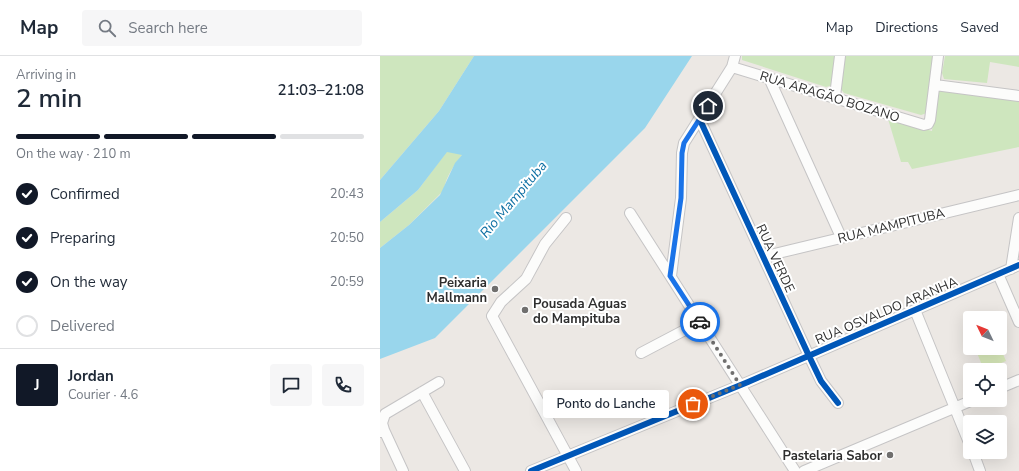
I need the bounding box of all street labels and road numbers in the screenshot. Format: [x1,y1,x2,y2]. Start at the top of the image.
street label: RUA ARAGÃO BOZANO [758,67,902,127]
street label: RUA MAMPITUBA [836,204,947,248]
street label: RUA VERDE [751,221,799,295]
street label: RUA OSVALDO ARANHA [812,273,961,349]

